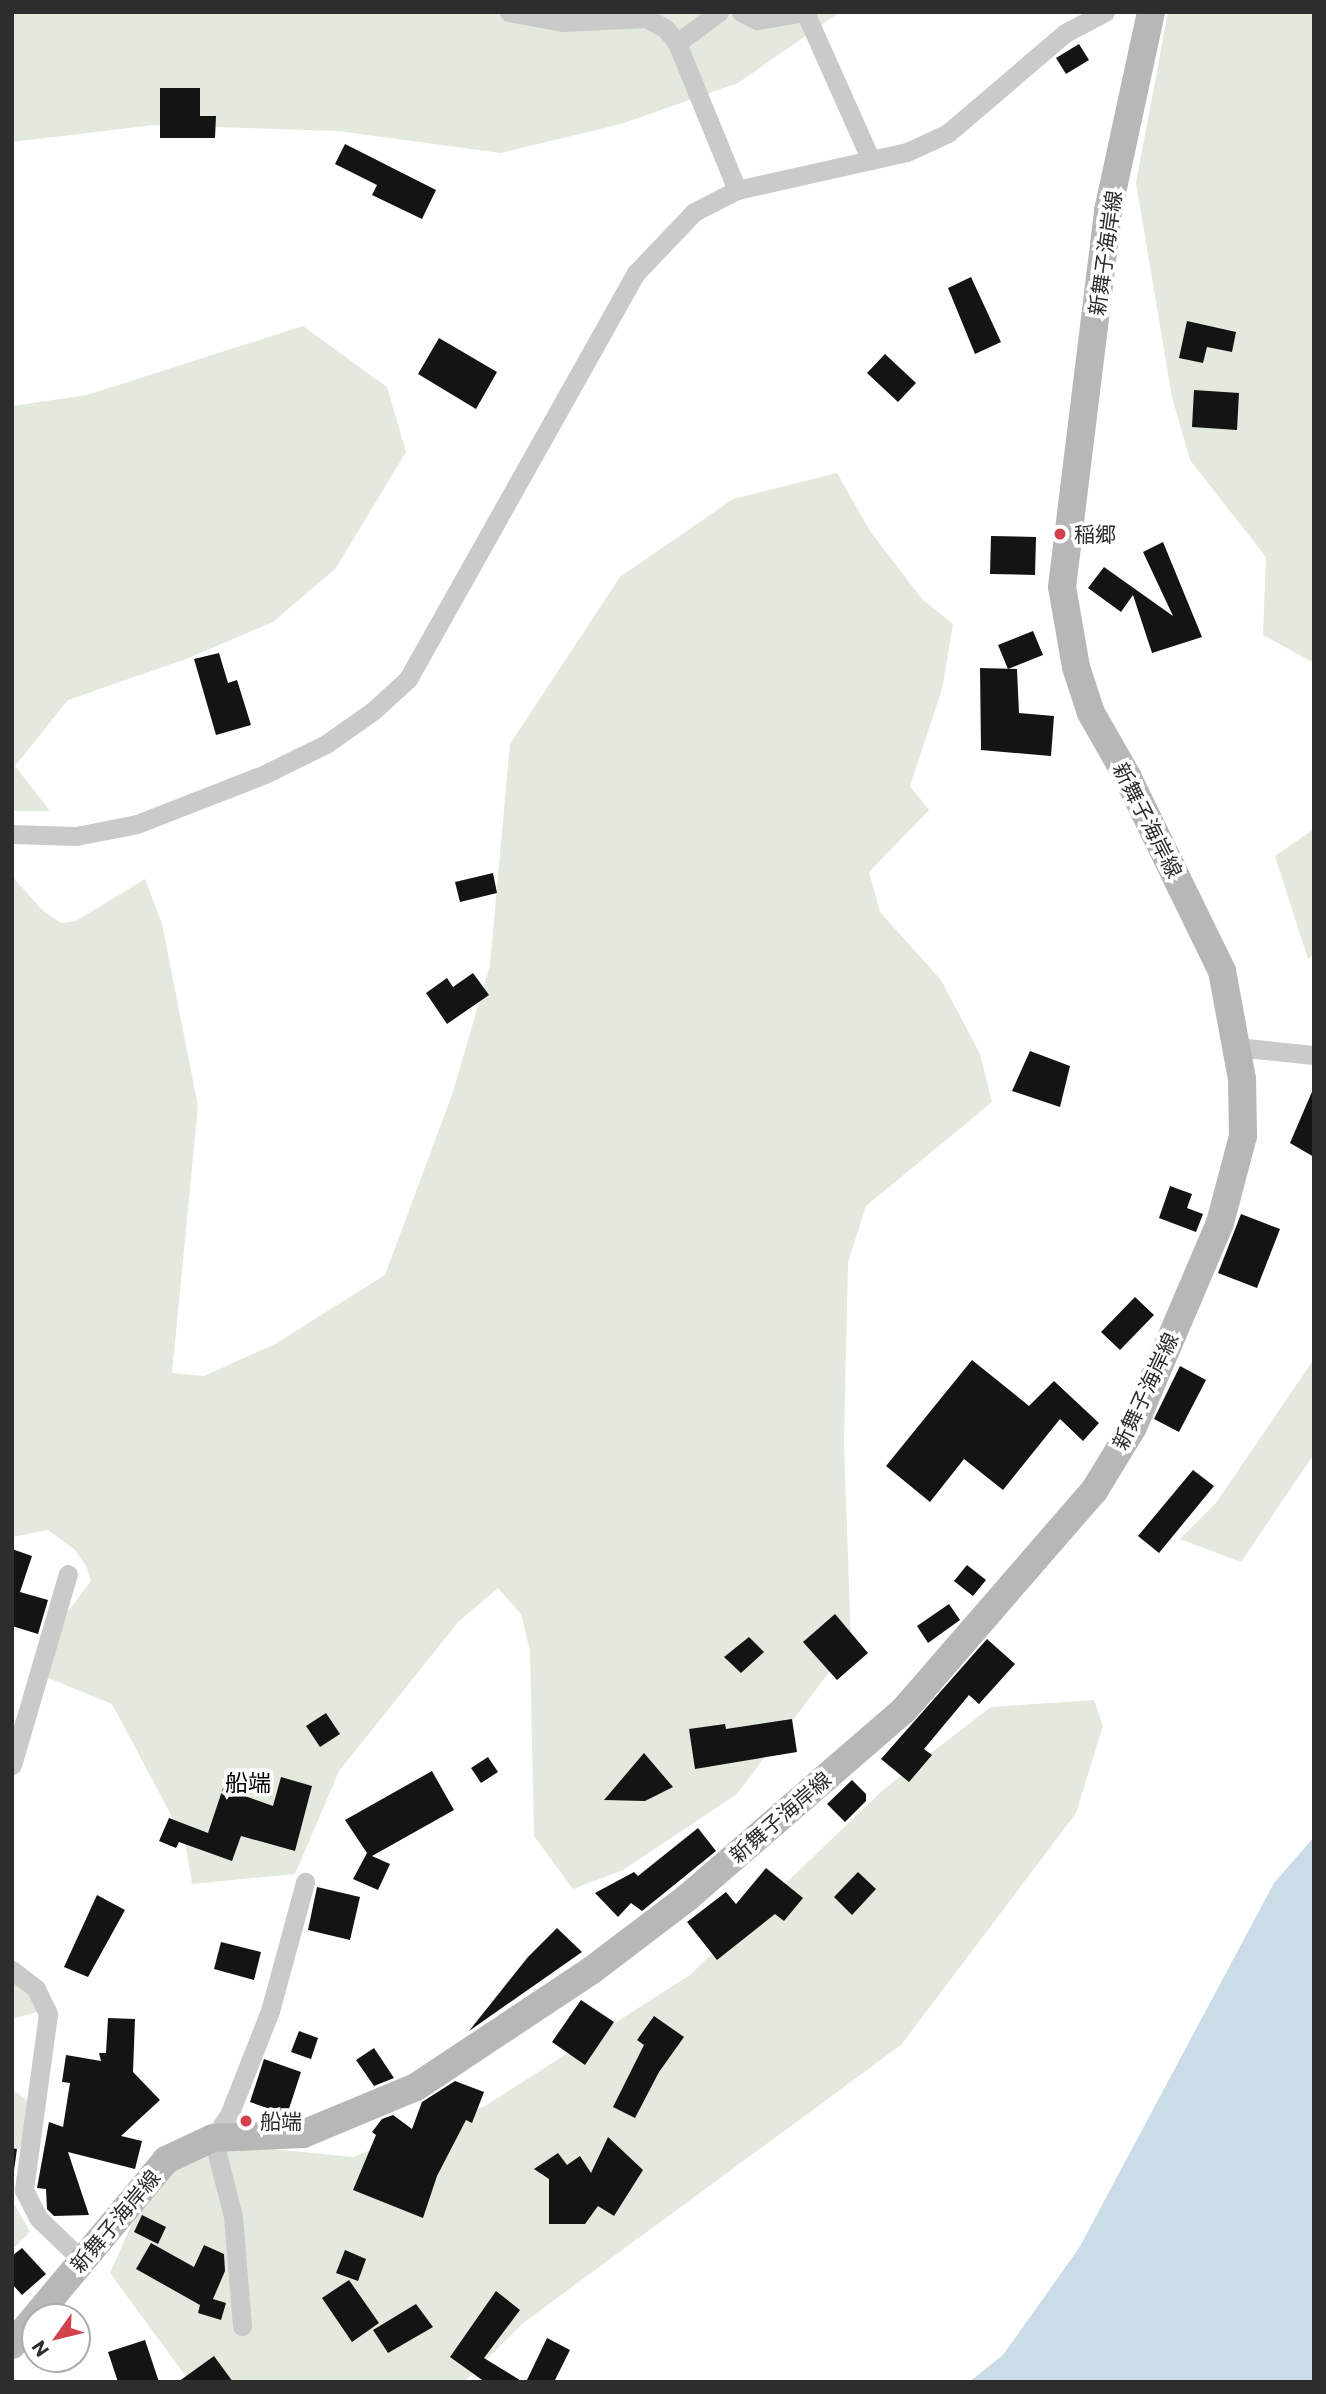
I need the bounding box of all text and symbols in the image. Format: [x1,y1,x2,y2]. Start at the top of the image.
street label: 新舞子海岸線 [1084,189,1126,317]
place label: 稲郷 [1074,521,1116,547]
marker: 稲郷 [1052,526,1068,542]
street label: 新舞子海岸線 [1108,758,1188,882]
street label: 新舞子海岸線 [1107,1329,1183,1453]
street label: 新舞子海岸線 [724,1766,836,1868]
district label: 船端 [225,1768,271,1796]
place label: 船端 [260,2108,302,2134]
marker: 船端 [238,2113,254,2129]
street label: 新舞子海岸線 [65,2165,165,2277]
north arrow [21,2303,91,2373]
text: N [26,2337,53,2361]

